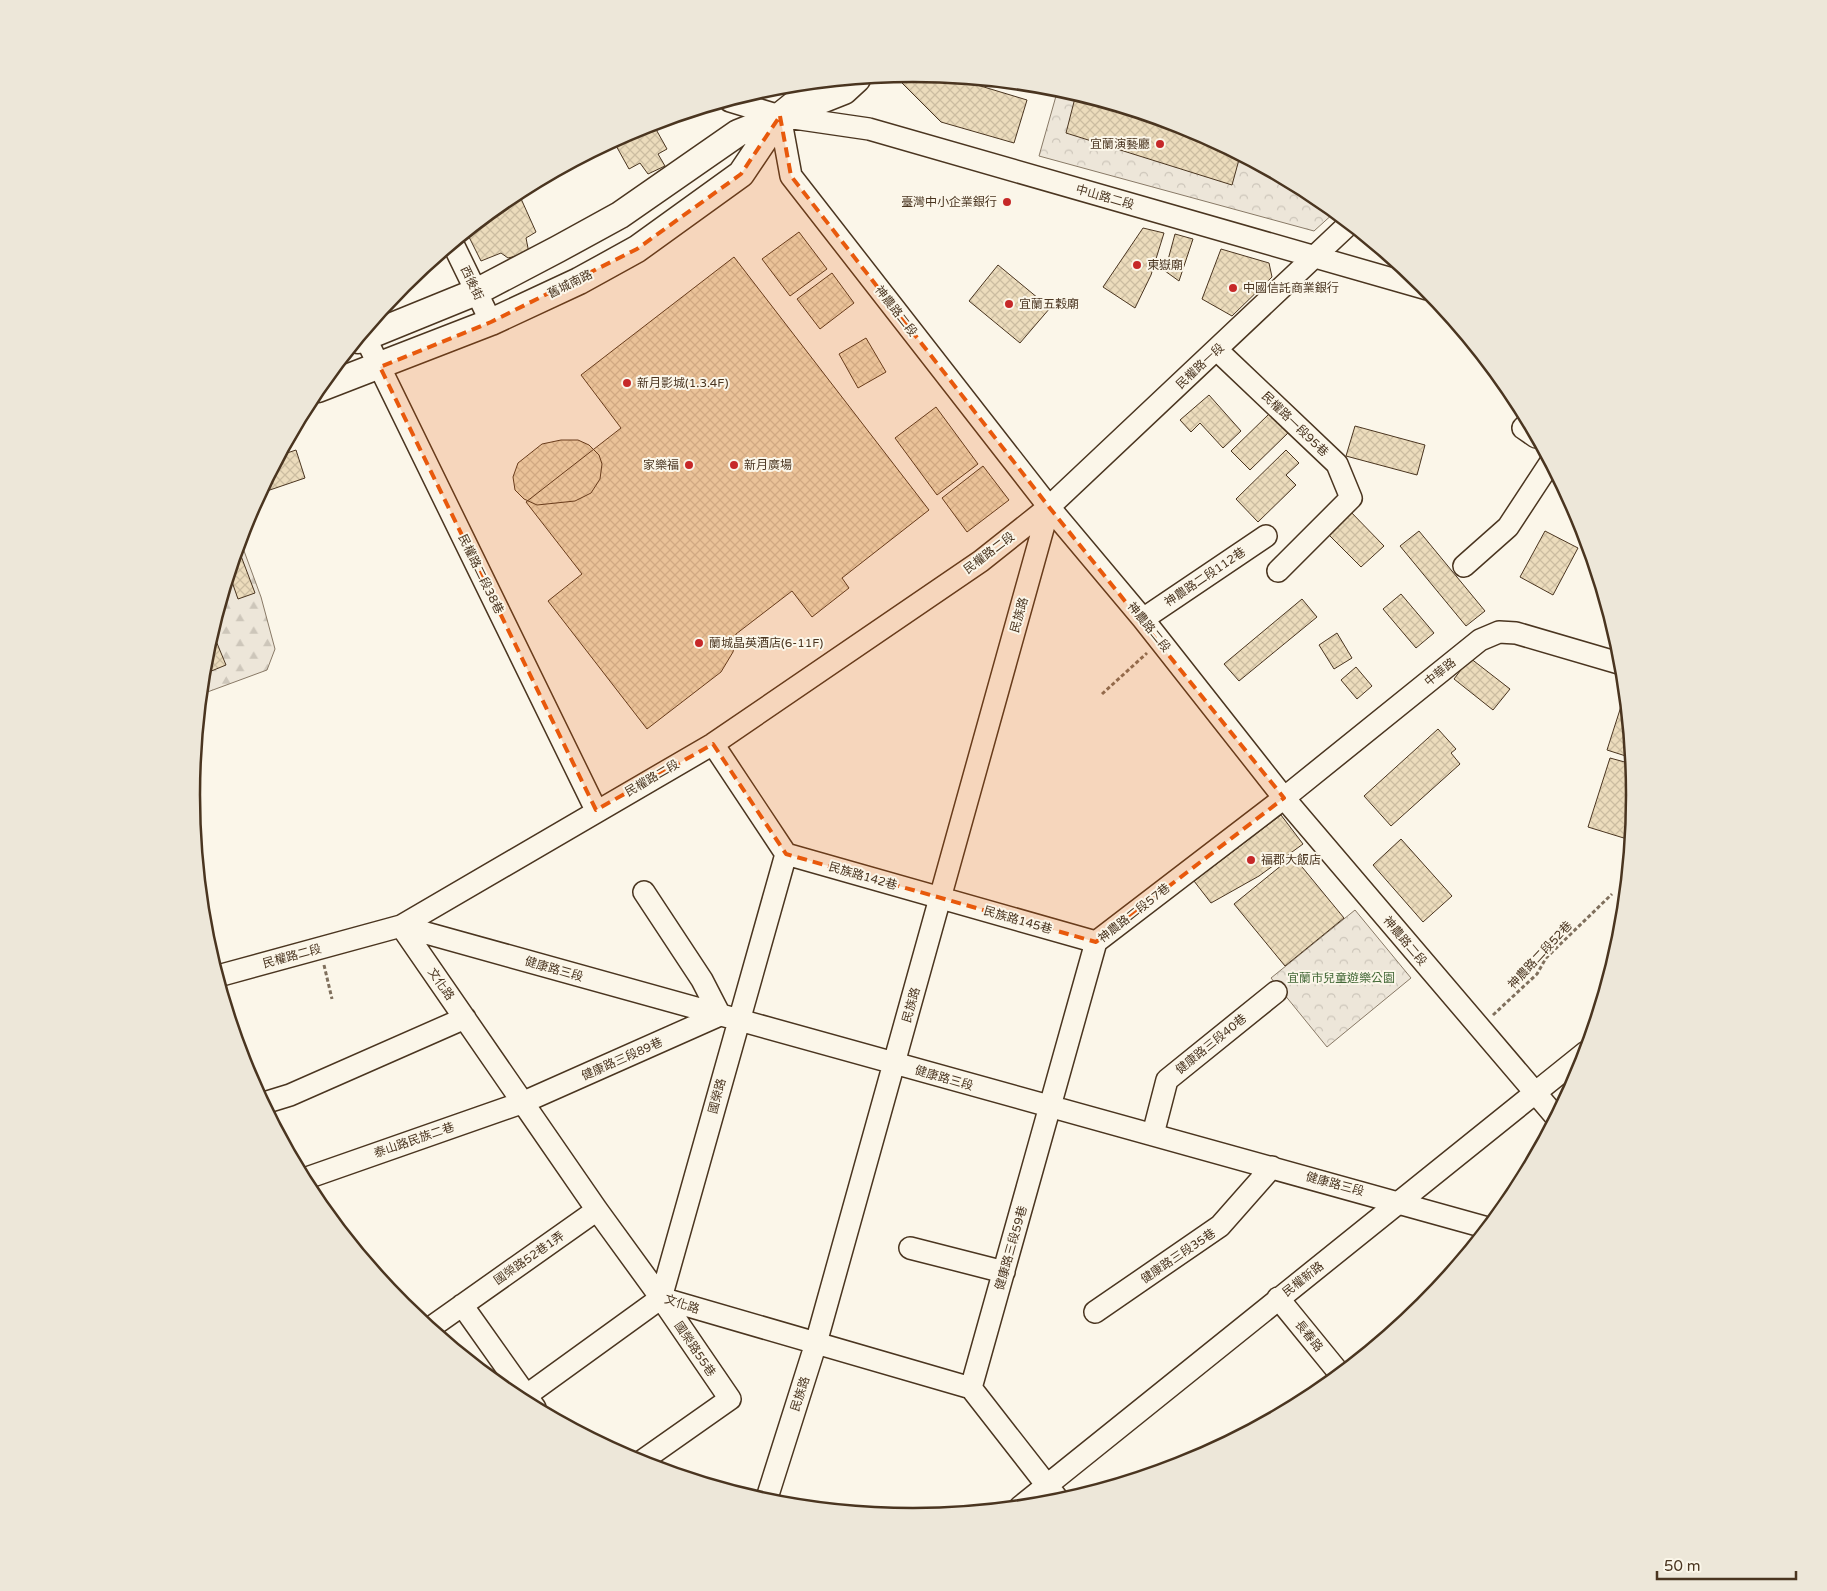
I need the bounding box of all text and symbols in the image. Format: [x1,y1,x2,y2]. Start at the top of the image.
place label: 宜蘭演藝廳 [1090,137,1150,151]
marker: 宜蘭演藝廳 [1154,138,1166,150]
street label: 中山路二段 [1074,182,1136,212]
place label: 臺灣中小企業銀行 [901,195,997,209]
marker: 臺灣中小企業銀行 [1001,196,1013,208]
place label: 東嶽廟 [1147,258,1183,272]
marker: 東嶽廟 [1131,259,1143,271]
street label: 西後街 [458,264,486,302]
street label: 舊城南路 [545,267,595,301]
place label: 中國信託商業銀行 [1243,281,1339,295]
marker: 中國信託商業銀行 [1227,282,1239,294]
street label: 神農路二段 [872,283,920,339]
place label: 宜蘭五穀廟 [1019,297,1079,311]
marker: 宜蘭五穀廟 [1003,298,1015,310]
street label: 民權路一段 [1173,340,1227,392]
place label: 新月影城(1.3.4F) [637,376,729,390]
marker: 新月影城(1.3.4F) [621,377,633,389]
street label: 民權路一段95巷 [1259,389,1331,459]
place label: 家樂福 [643,458,679,472]
place label: 新月廣場 [744,458,792,472]
marker: 家樂福 [683,459,695,471]
marker: 新月廣場 [728,459,740,471]
street label: 民權路二段 [961,529,1017,577]
street label: 民權路二段38巷 [456,532,506,616]
street label: 神農路二段112巷 [1162,545,1248,609]
street label: 民族路 [1007,596,1031,634]
street label: 神農路二段 [1125,599,1173,655]
place label: 蘭城晶英酒店(6-11F) [709,636,824,650]
marker: 蘭城晶英酒店(6-11F) [693,637,705,649]
street label: 中華路 [1422,655,1458,689]
street label: 民權路二段 [623,757,681,799]
place label: 福郡大飯店 [1261,853,1321,867]
marker: 福郡大飯店 [1245,854,1257,866]
street label: 民族路142巷 [827,860,899,892]
street label: 神農路二段57巷 [1095,881,1173,945]
street label: 民族路145巷 [982,904,1054,936]
street label: 神農路二段 [1380,914,1430,968]
street label: 神農路二段52巷 [1505,918,1575,992]
street label: 民權路二段 [261,941,323,971]
street label: 健康路三段 [523,954,585,984]
street label: 文化路 [425,965,457,1003]
park label: 宜蘭市兒童遊樂公園 [1287,971,1395,985]
street label: 民族路 [899,986,923,1024]
street label: 健康路三段40巷 [1173,1011,1249,1077]
street label: 健康路三段89巷 [579,1035,665,1083]
street label: 健康路三段 [913,1063,975,1093]
street label: 國榮路 [706,1077,728,1115]
street label: 泰山路民族二巷 [372,1120,456,1160]
street label: 健康路三段 [1304,1169,1366,1199]
street label: 健康路三段59巷 [992,1204,1030,1292]
street label: 健康路三段35巷 [1138,1226,1218,1286]
street label: 國榮路52巷1弄 [491,1229,567,1287]
street label: 民權新路 [1280,1259,1326,1299]
street label: 文化路 [663,1292,701,1316]
street label: 長春路 [1292,1318,1326,1354]
street label: 國榮路55巷 [672,1319,718,1379]
street label: 民族路 [788,1375,812,1413]
scale bar [1657,1548,1796,1580]
text: 50 m [1664,1557,1701,1575]

